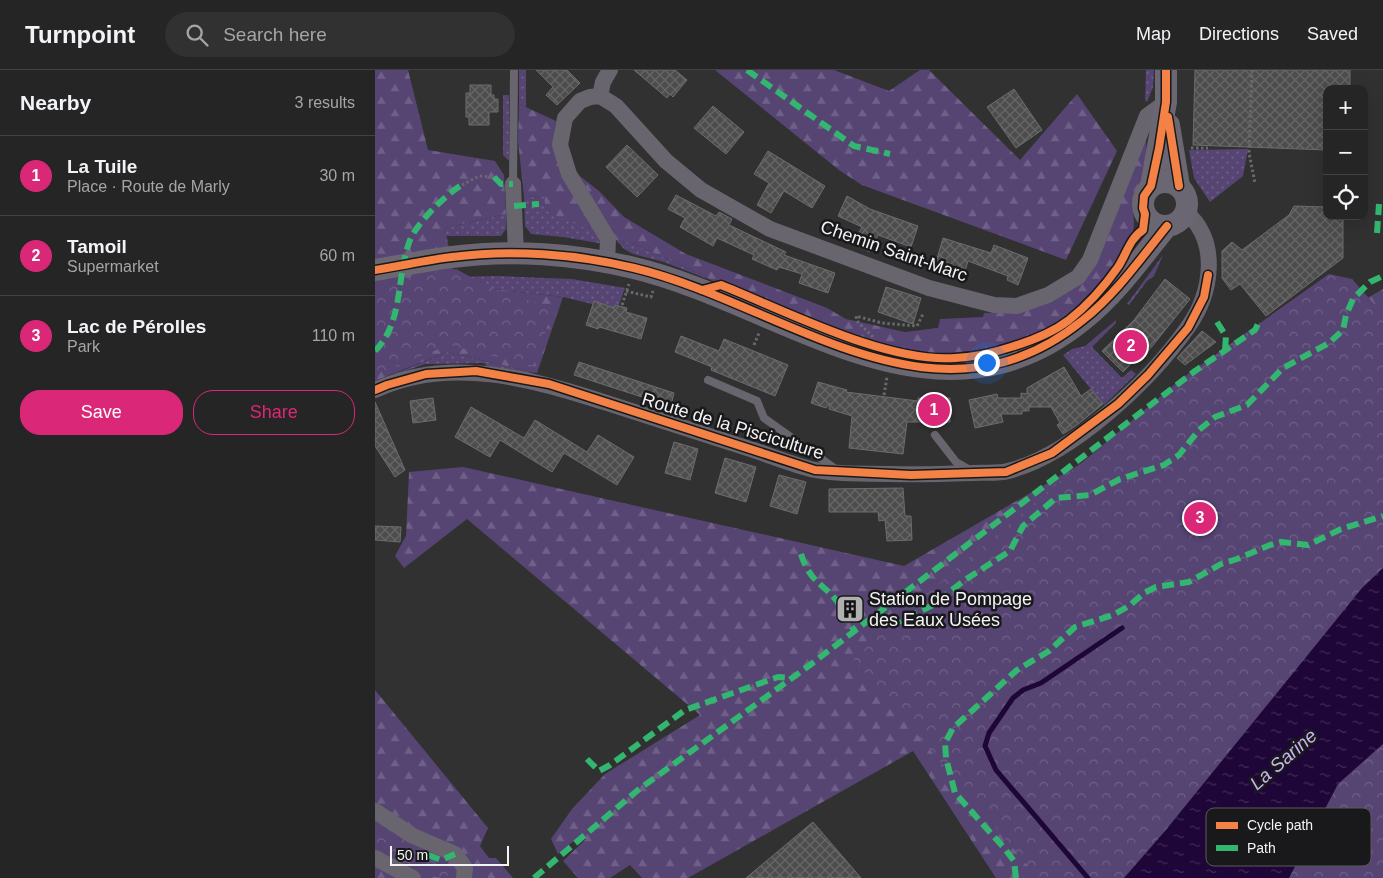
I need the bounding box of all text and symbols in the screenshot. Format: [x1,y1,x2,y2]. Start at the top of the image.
search box [165,12,515,57]
text: Turnpoint [25,21,135,48]
icon: search [183,21,211,49]
text: Search here [223,24,327,45]
text: Map [1136,24,1171,44]
text: Directions [1199,24,1279,44]
text: Saved [1307,24,1358,44]
map controls [1323,85,1368,220]
button: + [1323,85,1368,130]
text: Nearby [20,91,91,114]
text: 3 results [295,94,355,111]
button: − [1323,130,1368,175]
text: La Tuile [67,156,137,177]
text: 1 [32,167,40,184]
text: 30 m [319,167,355,184]
button: locate [1323,175,1368,220]
text: Place · Route de Marly [67,178,230,195]
street label: Chemin Saint-Marc [818,216,970,286]
text: Tamoil [67,236,127,257]
text: 2 [32,247,40,264]
text: 60 m [319,247,355,264]
text: Supermarket [67,258,159,275]
text: Lac de Pérolles [67,316,206,337]
text: 3 [32,327,40,344]
text: 110 m [312,327,355,344]
pin: 2 [1115,327,1147,365]
text: Park [67,338,100,355]
your location [974,350,1000,376]
street label: Route de la Pisciculture [640,389,826,463]
button: Save [20,390,183,435]
button: Share [193,390,355,435]
pin: 1 [918,391,950,429]
pin: 3 [1184,499,1216,537]
place label: Station de Pompage des Eaux Usées [869,589,1032,630]
building icon: Station de Pompage des Eaux Usées [835,594,865,624]
water label: La Sarine [1246,725,1321,794]
legend [1206,808,1371,866]
text: Cycle path [1247,817,1313,833]
text: Path [1247,840,1276,856]
scale bar [390,843,509,866]
text: 50 m [397,847,428,863]

